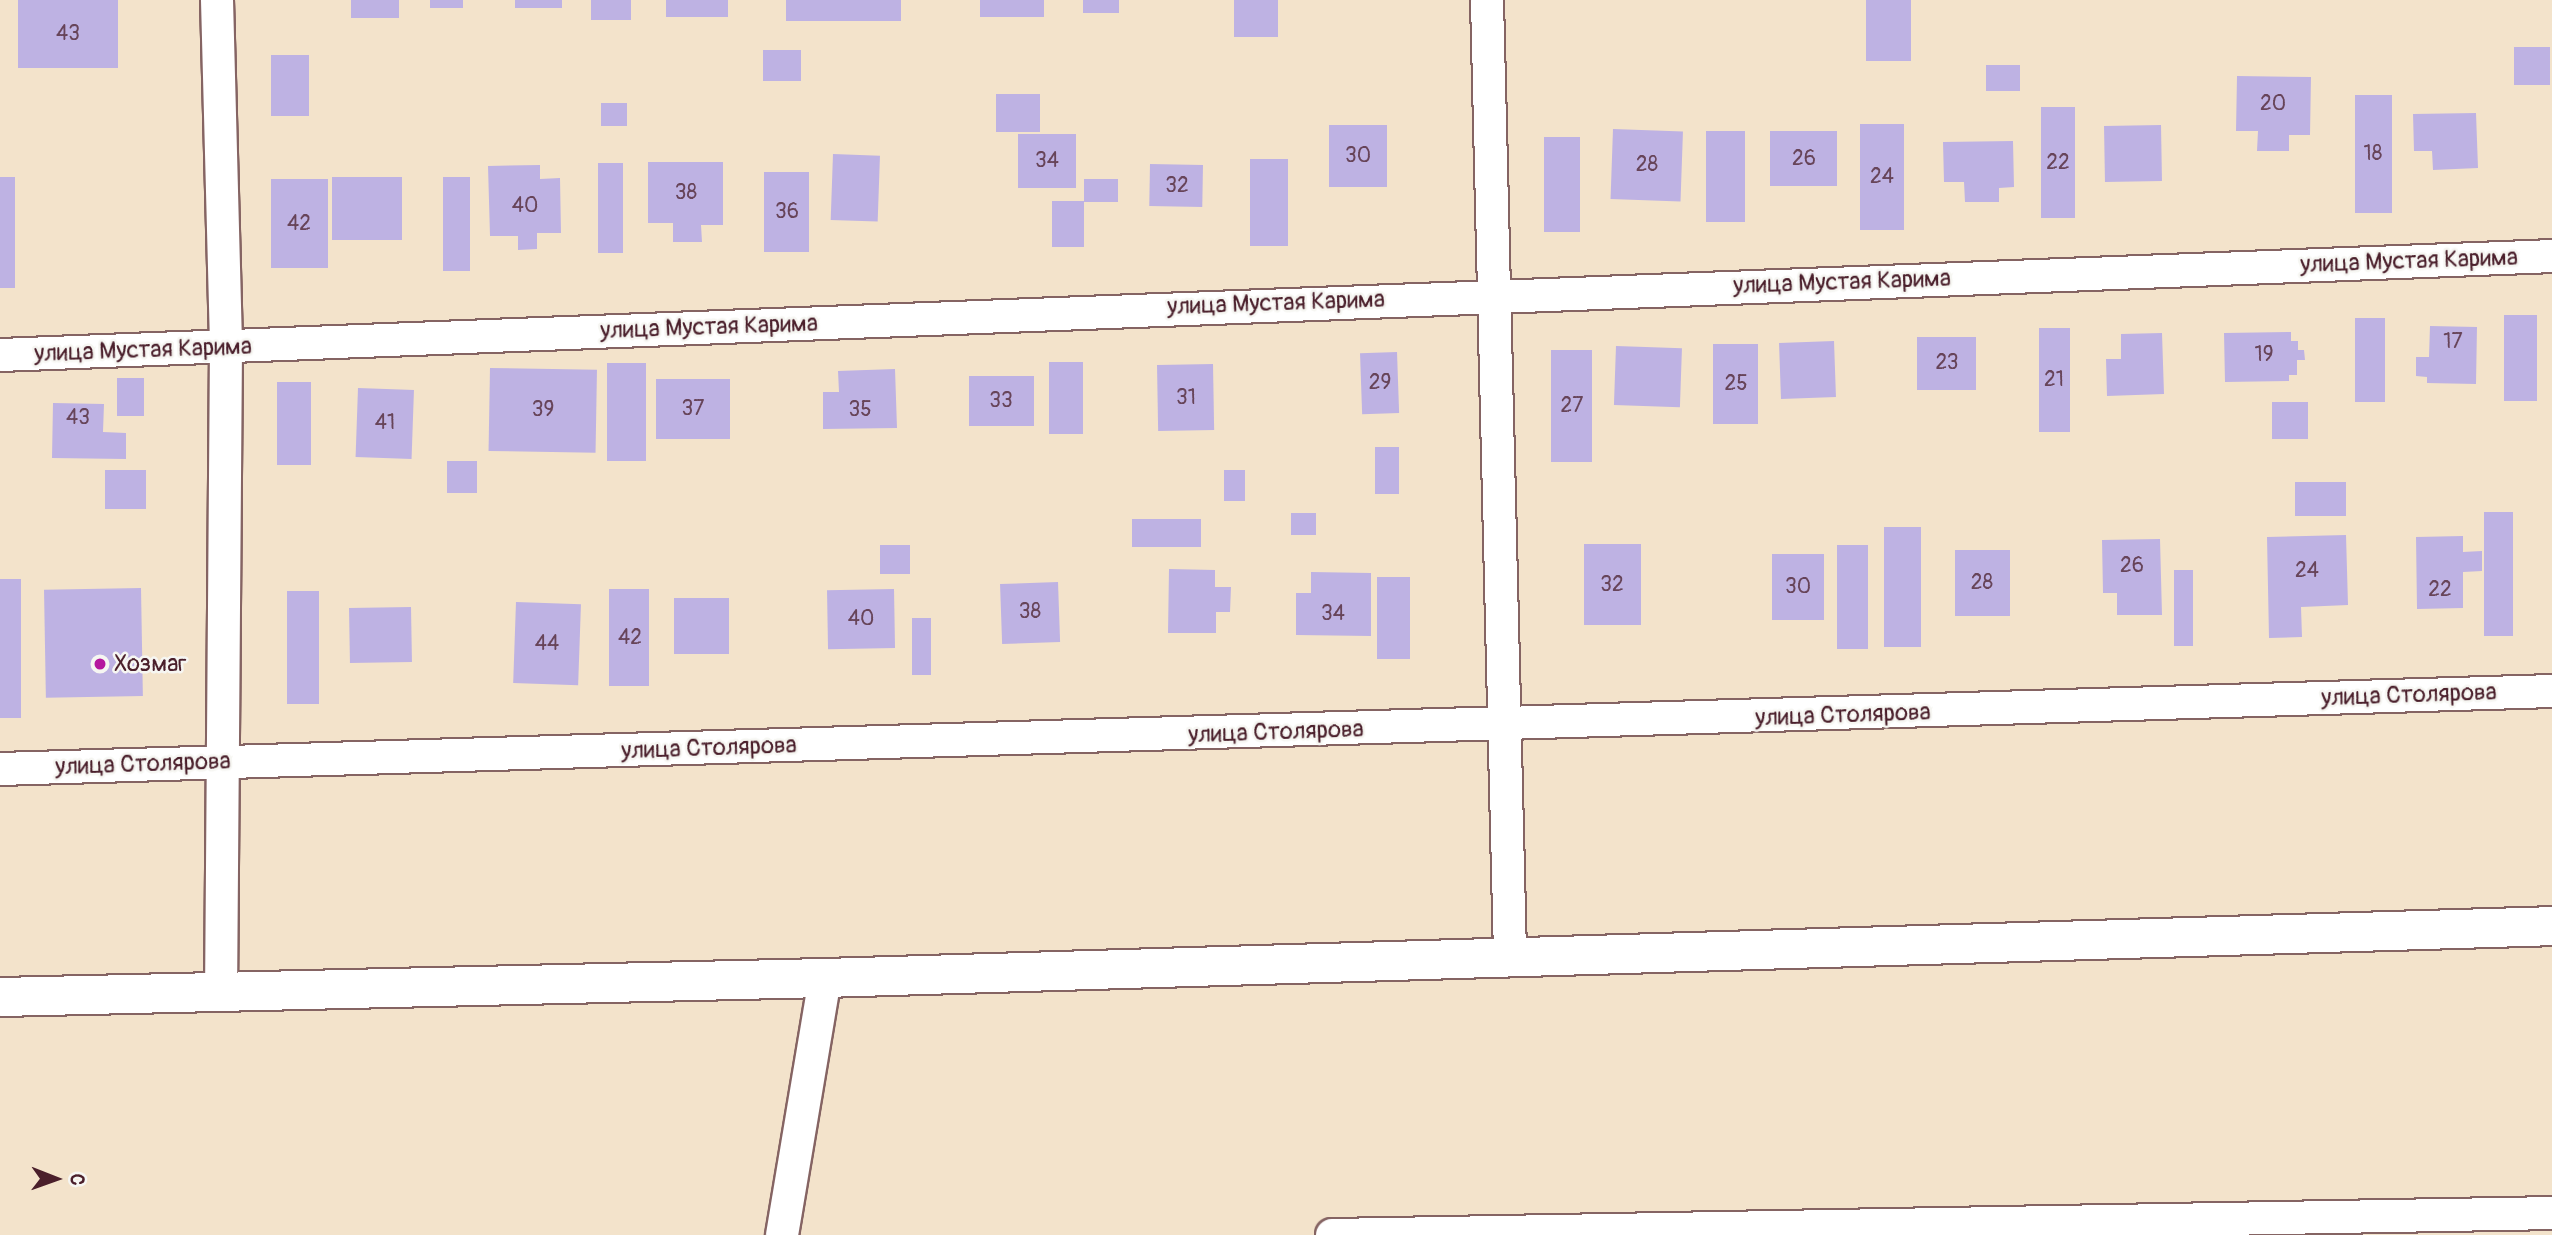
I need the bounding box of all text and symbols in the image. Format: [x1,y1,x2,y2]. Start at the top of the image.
house number: 43 [56,21,80,47]
house number: 20 [2260,91,2286,117]
house number: 18 [2364,141,2382,167]
house number: 30 [1345,143,1371,169]
house number: 26 [1792,146,1816,172]
house number: 34 [1035,148,1059,174]
house number: 22 [2046,150,2070,176]
house number: 28 [1636,152,1658,178]
house number: 24 [1870,164,1894,190]
house number: 32 [1165,173,1189,199]
house number: 38 [675,180,697,206]
house number: 40 [512,193,538,219]
house number: 36 [775,199,799,225]
house number: 42 [287,211,311,237]
street label: улица Мустая Карима [2300,243,2518,279]
street label: улица Мустая Карима [1733,264,1951,300]
street label: улица Мустая Карима [1167,285,1385,321]
street label: улица Мустая Карима [600,309,818,345]
house number: 17 [2443,329,2463,355]
street label: улица Мустая Карима [34,332,252,368]
house number: 19 [2254,342,2274,368]
house number: 23 [1936,350,1958,376]
house number: 21 [2044,367,2064,393]
house number: 29 [1369,370,1391,396]
house number: 25 [1724,371,1748,397]
house number: 31 [1176,385,1196,411]
house number: 33 [989,388,1013,414]
house number: 27 [1561,393,1583,419]
house number: 37 [682,396,704,422]
house number: 39 [532,397,554,423]
house number: 35 [848,397,872,423]
house number: 43 [66,405,90,431]
house number: 41 [375,410,395,436]
house number: 26 [2120,553,2144,579]
house number: 24 [2295,558,2319,584]
house number: 28 [1971,570,1993,596]
house number: 32 [1600,572,1624,598]
house number: 30 [1785,574,1811,600]
house number: 22 [2428,577,2452,603]
house number: 38 [1019,599,1041,625]
house number: 34 [1321,601,1345,627]
house number: 40 [848,606,874,632]
house number: 42 [618,625,642,651]
house number: 44 [535,631,559,657]
place label: Хозмаг [114,650,187,678]
marker: Хозмаг [92,656,108,672]
street label: улица Столярова [2321,678,2497,712]
street label: улица Столярова [1755,698,1931,732]
street label: улица Столярова [1188,715,1364,749]
street label: улица Столярова [621,731,797,765]
street label: улица Столярова [55,747,231,781]
north arrow [21,1144,91,1214]
text: С [65,1173,89,1185]

